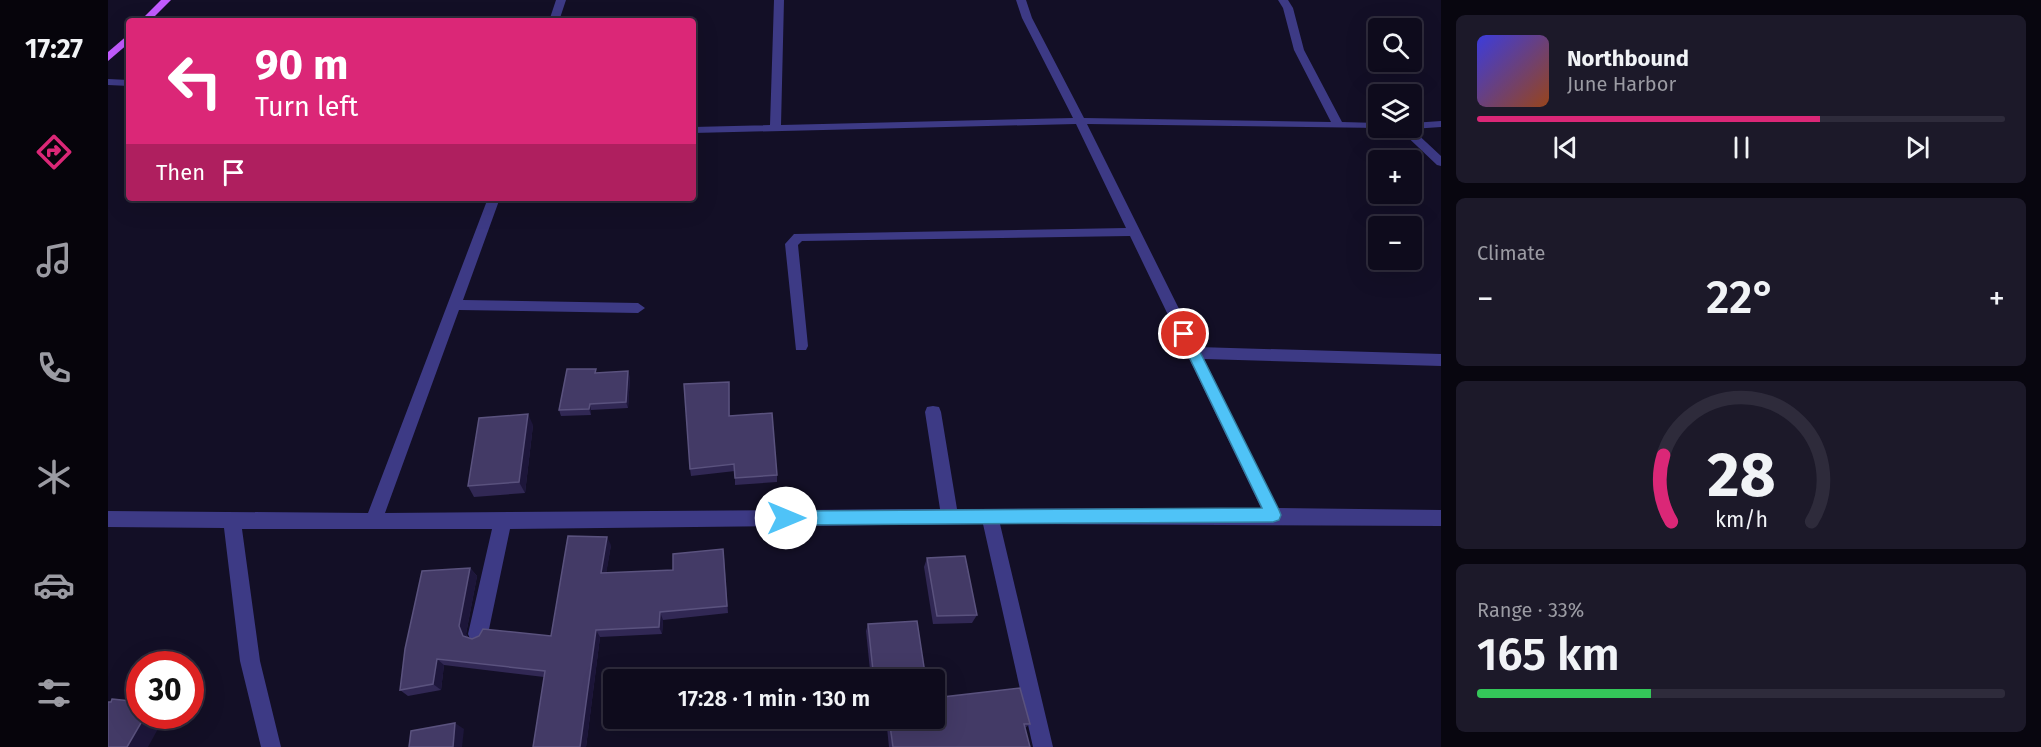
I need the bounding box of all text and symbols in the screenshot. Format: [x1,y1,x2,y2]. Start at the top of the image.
map controls [1368,18,1422,270]
button: search [1368,18,1422,72]
text: 17:27 [25,33,83,65]
text: 90 m [255,40,349,90]
icon: left [156,42,234,120]
text: Northbound [1567,45,1689,72]
text: June Harbor [1567,72,1676,96]
button: layers [1368,84,1422,138]
text: Turn left [255,91,358,123]
icon: directions [33,131,75,173]
icon: previous [1549,131,1582,164]
icon: pause [1725,131,1758,164]
icon: next [1901,131,1934,164]
button: + [1368,150,1422,204]
icon: arrive [217,156,250,189]
text: Then [156,159,205,186]
button: − [1368,216,1422,270]
icon: music [33,239,75,281]
text: Climate [1477,241,1545,265]
text: 22° [1706,271,1776,325]
text: − [1477,279,1494,319]
text: + [1989,279,2005,319]
pin [1158,308,1209,359]
icon: arrive [1167,317,1200,350]
icon: phone [33,347,75,389]
text: 28 [1707,438,1775,513]
icon: climate [33,456,75,498]
position arrow [754,486,818,550]
text: km/h [1714,507,1768,533]
icon: car [33,564,75,606]
text: Range · 33% [1477,598,1584,622]
text: 165 km [1477,628,1620,682]
speed limit sign: 30 [126,651,204,729]
icon: filters [33,672,75,714]
text: 17:28 · 1 min · 130 m [678,685,870,712]

